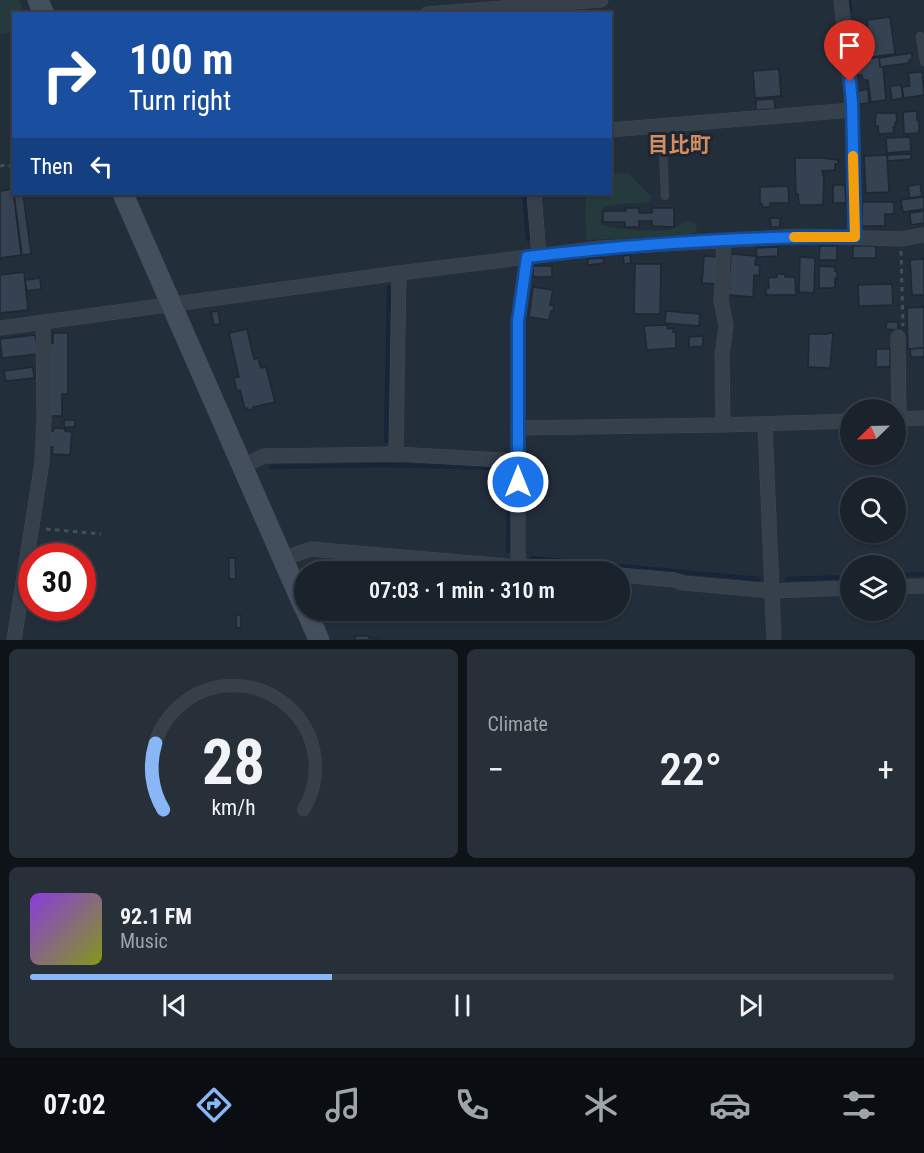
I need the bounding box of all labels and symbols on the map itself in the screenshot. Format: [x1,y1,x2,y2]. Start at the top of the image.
pin [824,20,875,82]
district label: 目比町 [648,133,711,157]
north arrow [840,399,906,465]
position arrow [486,450,550,514]
speed limit sign: 30 [18,543,96,621]

